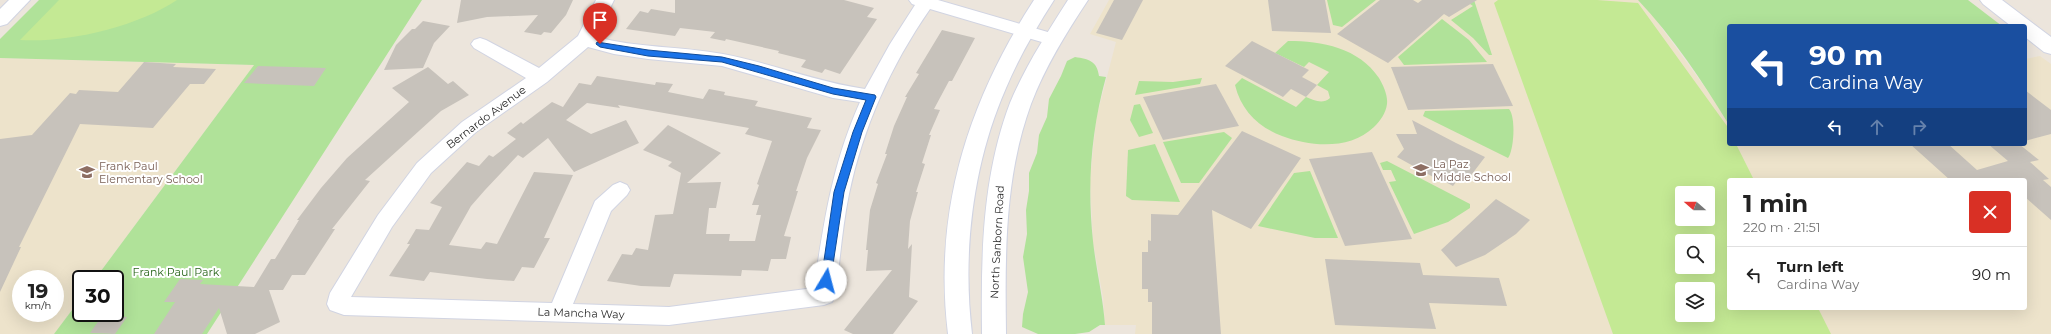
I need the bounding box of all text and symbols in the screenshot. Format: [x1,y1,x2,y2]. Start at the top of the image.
pin [583,3,617,44]
icon: arrive [589,9,611,31]
text: 90 m [1809,38,1883,72]
icon: left [1743,40,1795,92]
text: Cardina Way [1809,72,1923,94]
street label: Bernardo Avenue [443,82,529,152]
icon: left [1824,116,1846,138]
icon: ahead [1866,116,1888,138]
icon: right [1908,116,1930,138]
place label: La Paz Middle School [1433,157,1511,184]
place label: Frank Paul Elementary School [99,159,203,186]
school or university icon: La Paz Middle School [1412,161,1430,179]
school or university icon: Frank Paul Elementary School [78,163,96,181]
street label: North Sanborn Road [987,185,1007,299]
north arrow [1675,186,1715,226]
map controls [1675,186,1715,322]
text: 1 min [1743,189,1808,218]
button: close [1969,191,2011,233]
text: 220 m · 21:51 [1743,219,1821,235]
button: search [1675,234,1715,274]
text: Turn left [1777,257,1844,276]
position arrow [805,260,847,302]
icon: left [1743,264,1765,286]
park label: Frank Paul Park [133,265,220,279]
text: 90 m [1972,265,2011,284]
speed limit sign: 30 [72,270,124,322]
text: Cardina Way [1777,276,1859,292]
text: 19 [28,279,48,303]
button: layers [1675,282,1715,322]
text: km/h [25,299,51,312]
street label: La Mancha Way [537,304,625,322]

